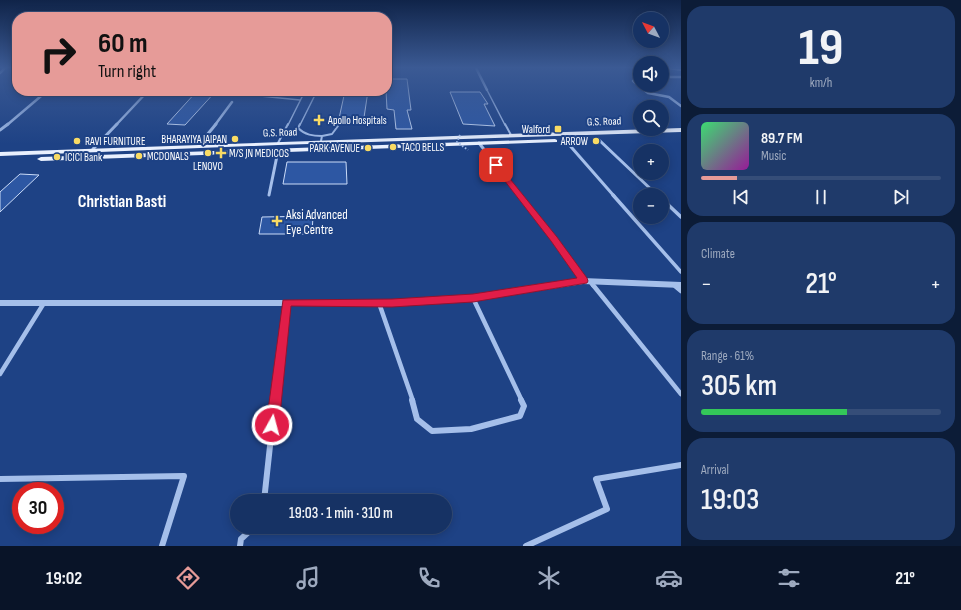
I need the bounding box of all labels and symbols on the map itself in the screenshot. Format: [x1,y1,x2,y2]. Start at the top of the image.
north arrow [633,12,669,48]
marker: Apollo Hospitals [313,114,325,126]
place label: Apollo Hospitals [327,114,387,127]
street label: G.S. Road [587,114,622,129]
place label: Walford [522,123,550,136]
marker: Walford [553,124,563,134]
street label: G.S. Road [263,125,298,140]
place label: BHARAYIYA JAIPAN [161,133,227,146]
marker: BHARAYIYA JAIPAN [230,134,240,144]
place label: RAVI FURNITURE [85,135,145,148]
place label: ARROW [560,135,588,148]
marker: RAVI FURNITURE [72,136,82,146]
marker: ARROW [591,136,601,146]
place label: TACO BELLS [401,141,445,154]
place label: PARK AVENUE [310,142,360,155]
marker: TACO BELLS [388,142,398,152]
marker: PARK AVENUE [363,143,373,153]
place label: M/S JN MEDICOS [229,147,289,160]
marker: LENOVO [203,148,213,158]
marker: M/S JN MEDICOS [216,148,226,158]
pin [479,148,513,182]
place label: MCDONALS [147,150,189,163]
place label: ICICI Bank [65,151,103,164]
marker: MCDONALS [134,151,144,161]
marker: ICICI Bank [52,152,62,162]
place label: LENOVO [193,160,223,173]
district label: Christian Basti [78,192,166,212]
place label: Aksi Advanced Eye Centre [285,207,348,238]
marker: Aksi Advanced Eye Centre [271,215,283,227]
position arrow [251,404,293,446]
speed limit sign: 30 [12,482,64,534]

